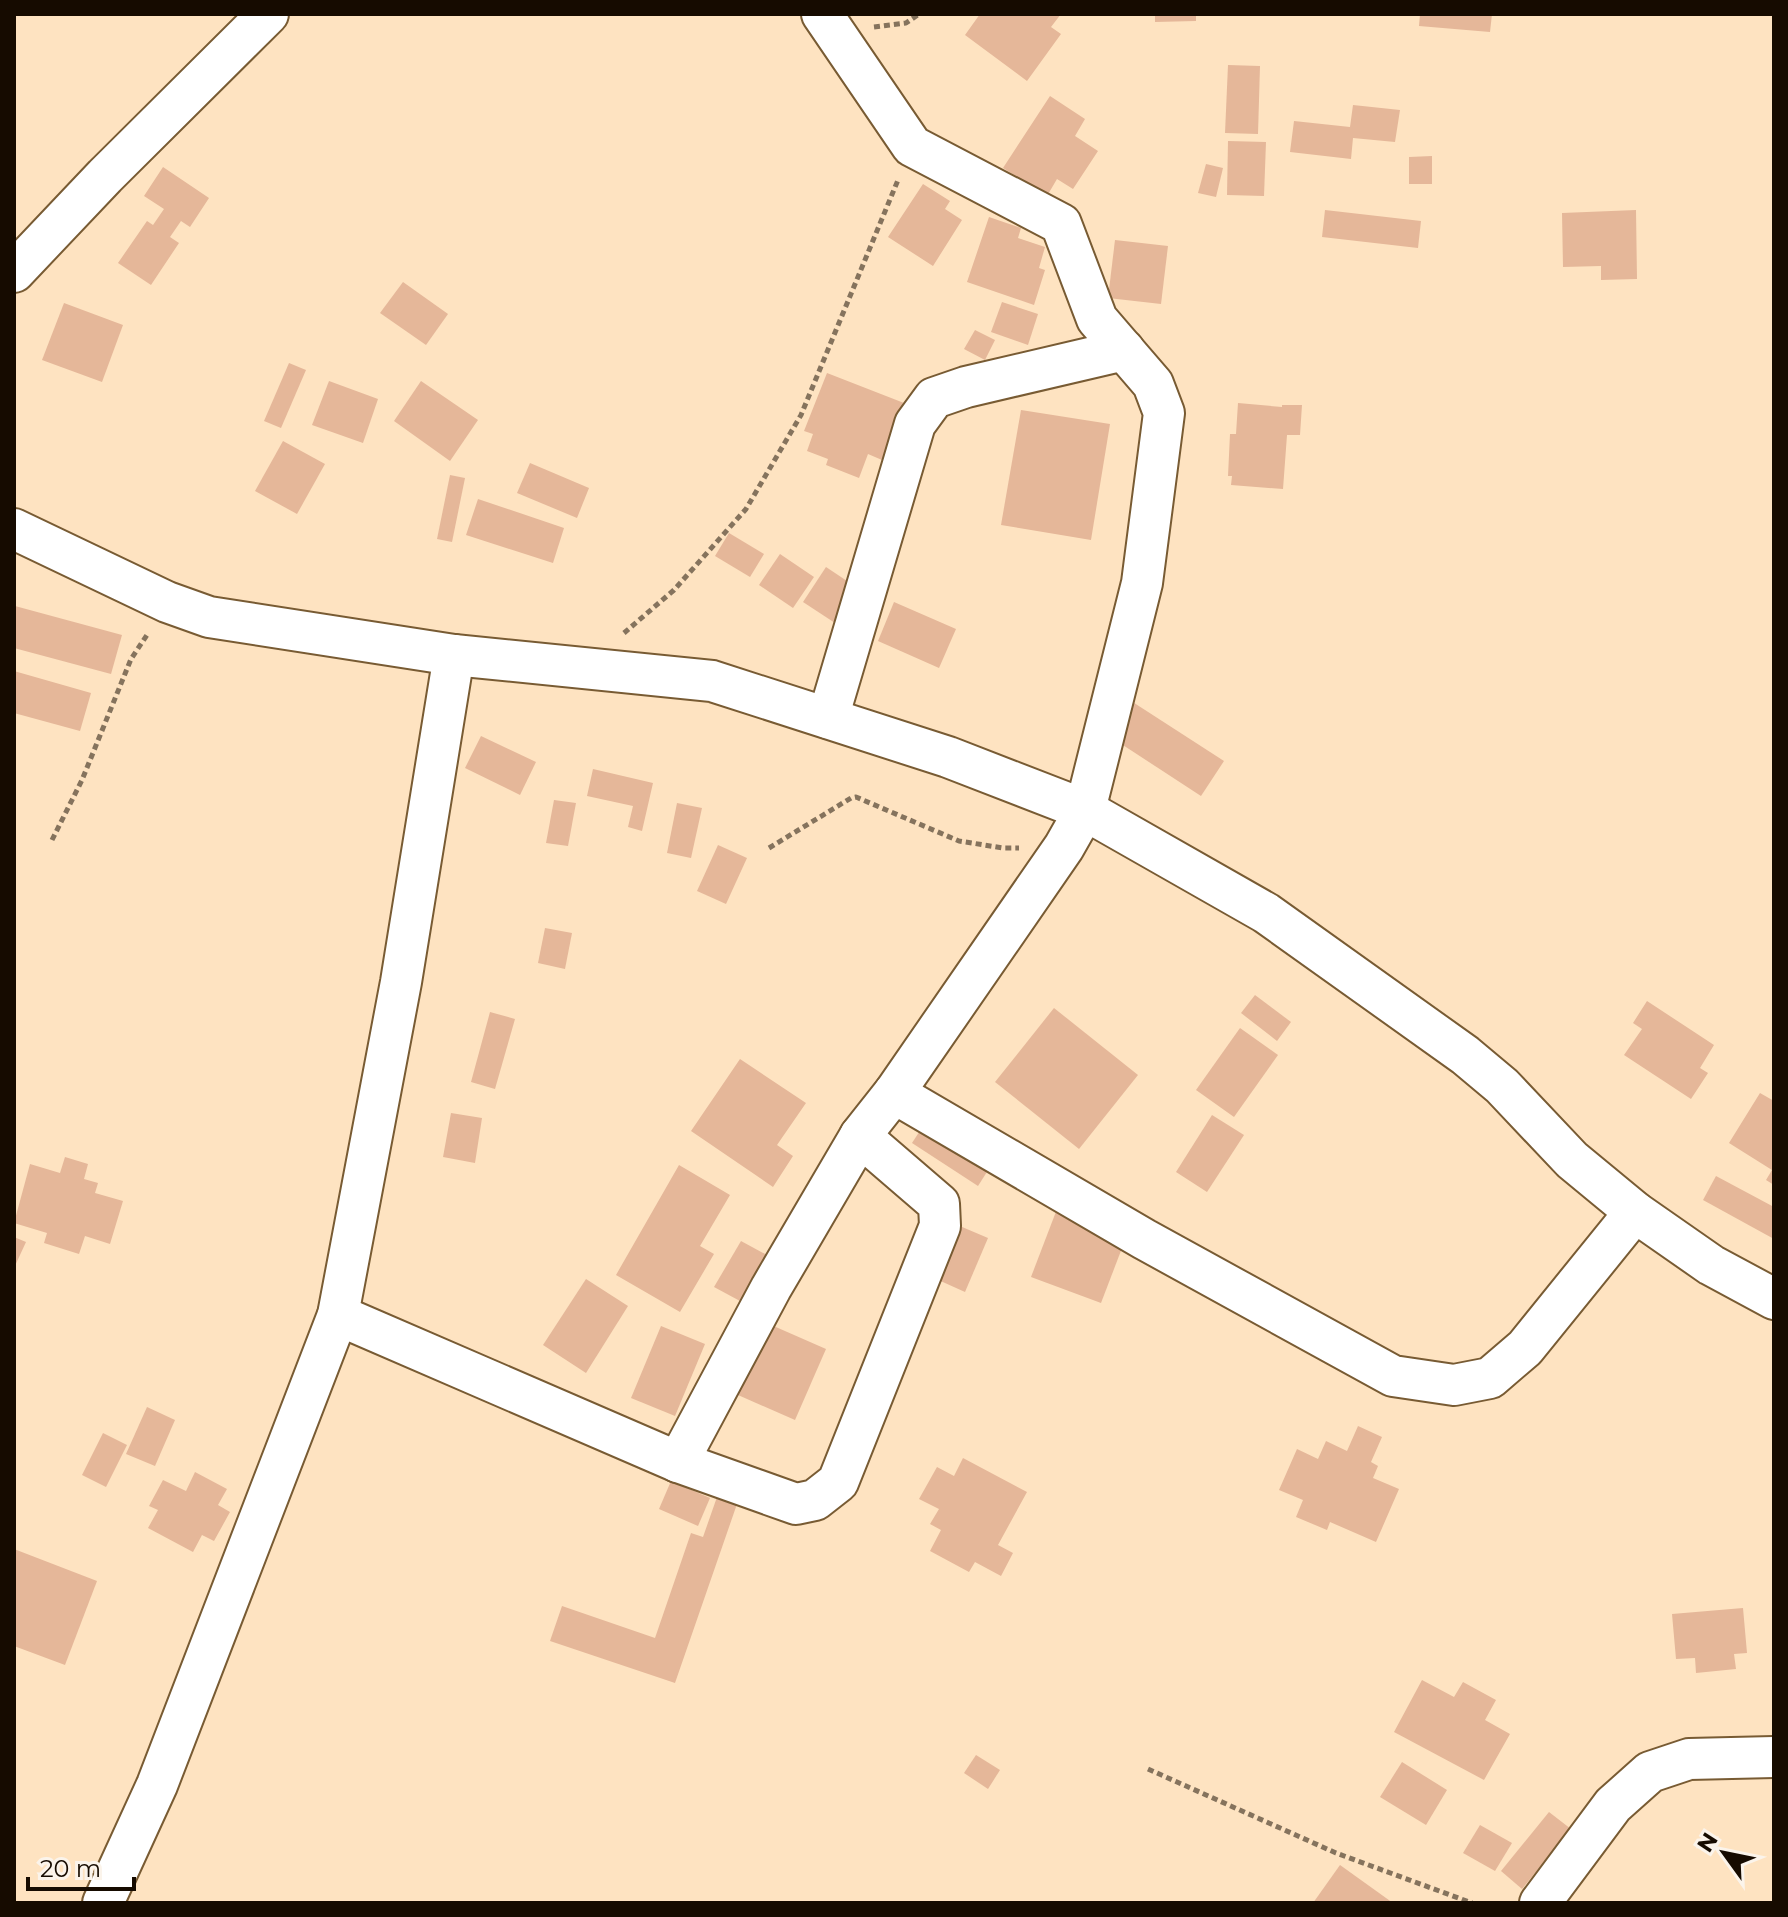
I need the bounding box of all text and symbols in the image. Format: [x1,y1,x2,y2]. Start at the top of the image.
north arrow [1684,1813,1764,1893]
text: N [1691,1828,1724,1857]
scale bar [28,1841,134,1891]
text: 20 m [40,1854,101,1883]

